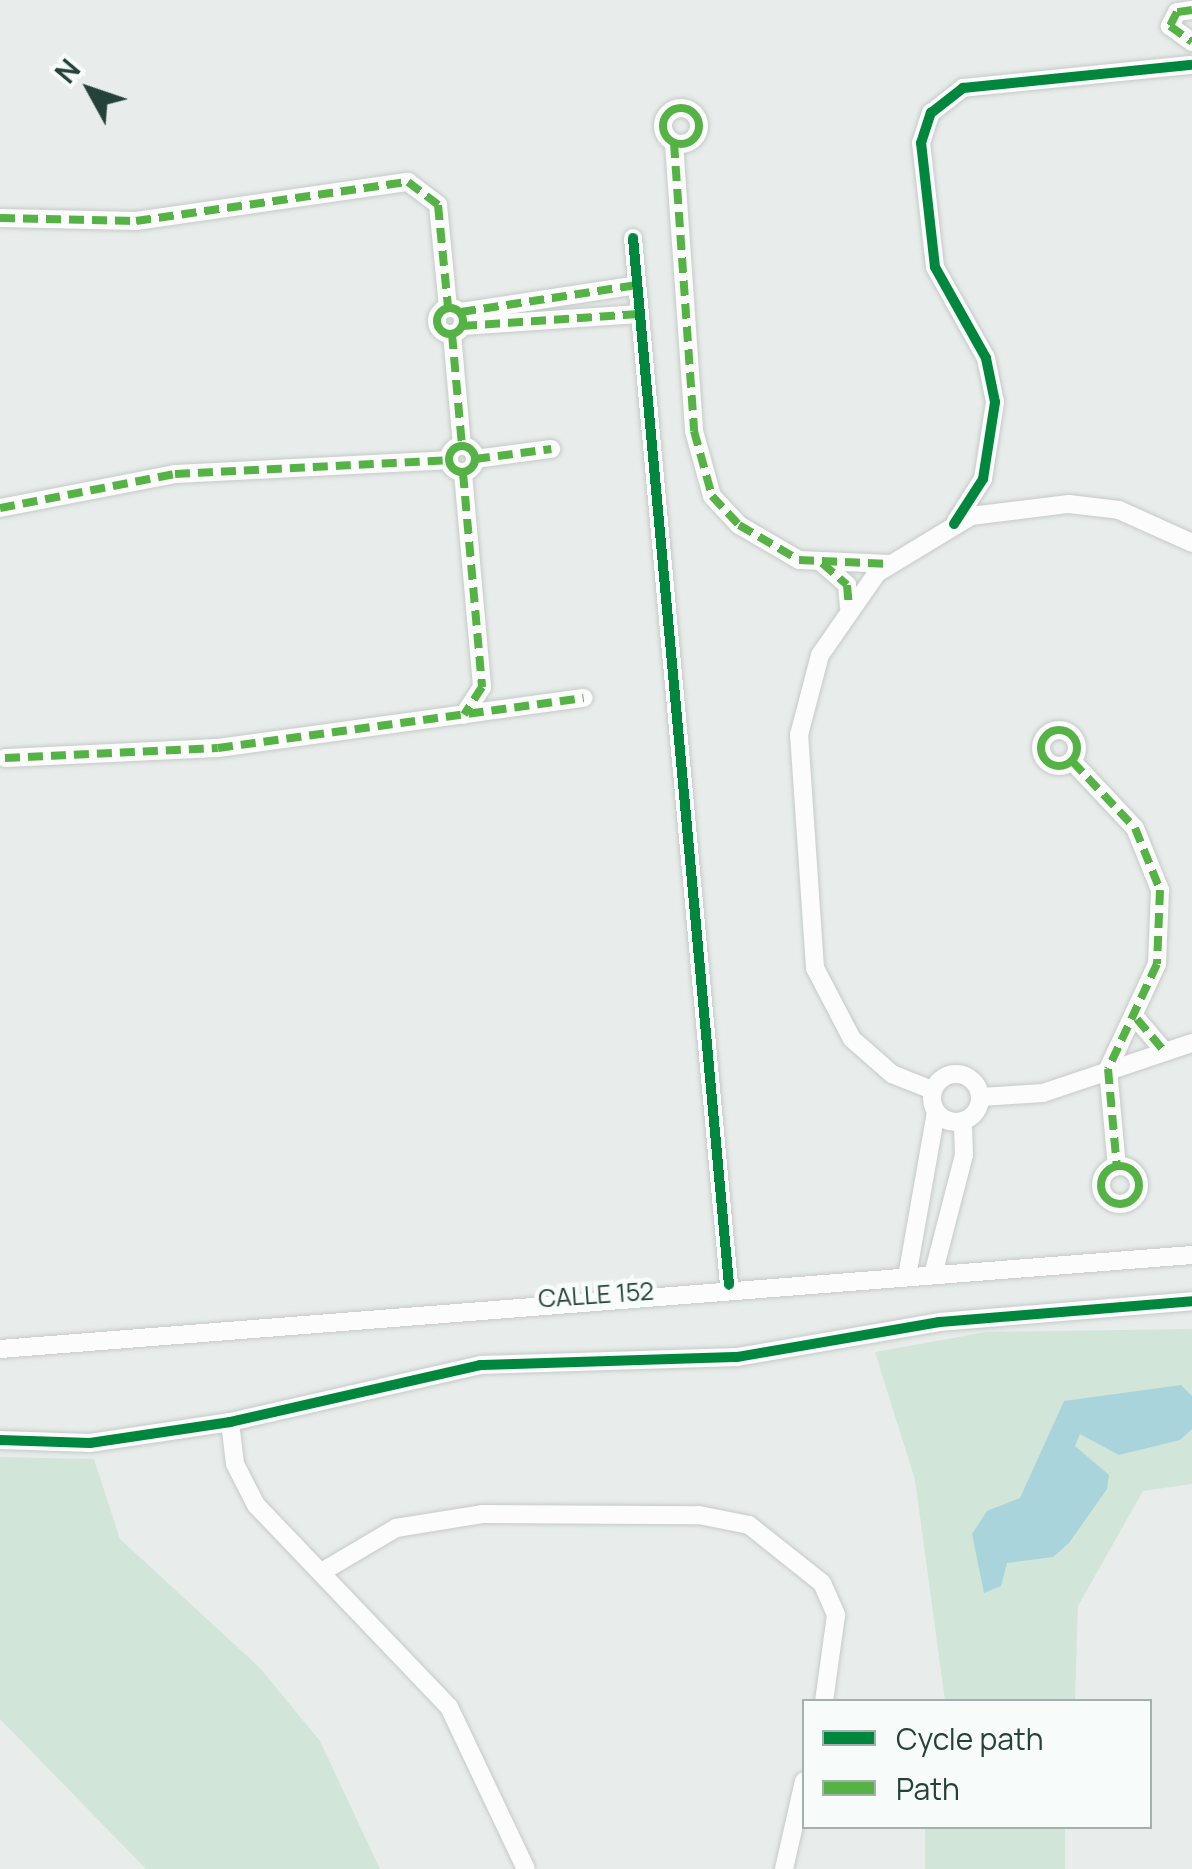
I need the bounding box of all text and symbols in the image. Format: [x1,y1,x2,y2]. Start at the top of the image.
north arrow [40,40,140,140]
text: N [46,51,88,91]
street label: CALLE 152 [537,1276,655,1314]
legend [802,1699,1152,1829]
text: Cycle path [896,1718,1044,1759]
text: Path [896,1768,960,1809]

